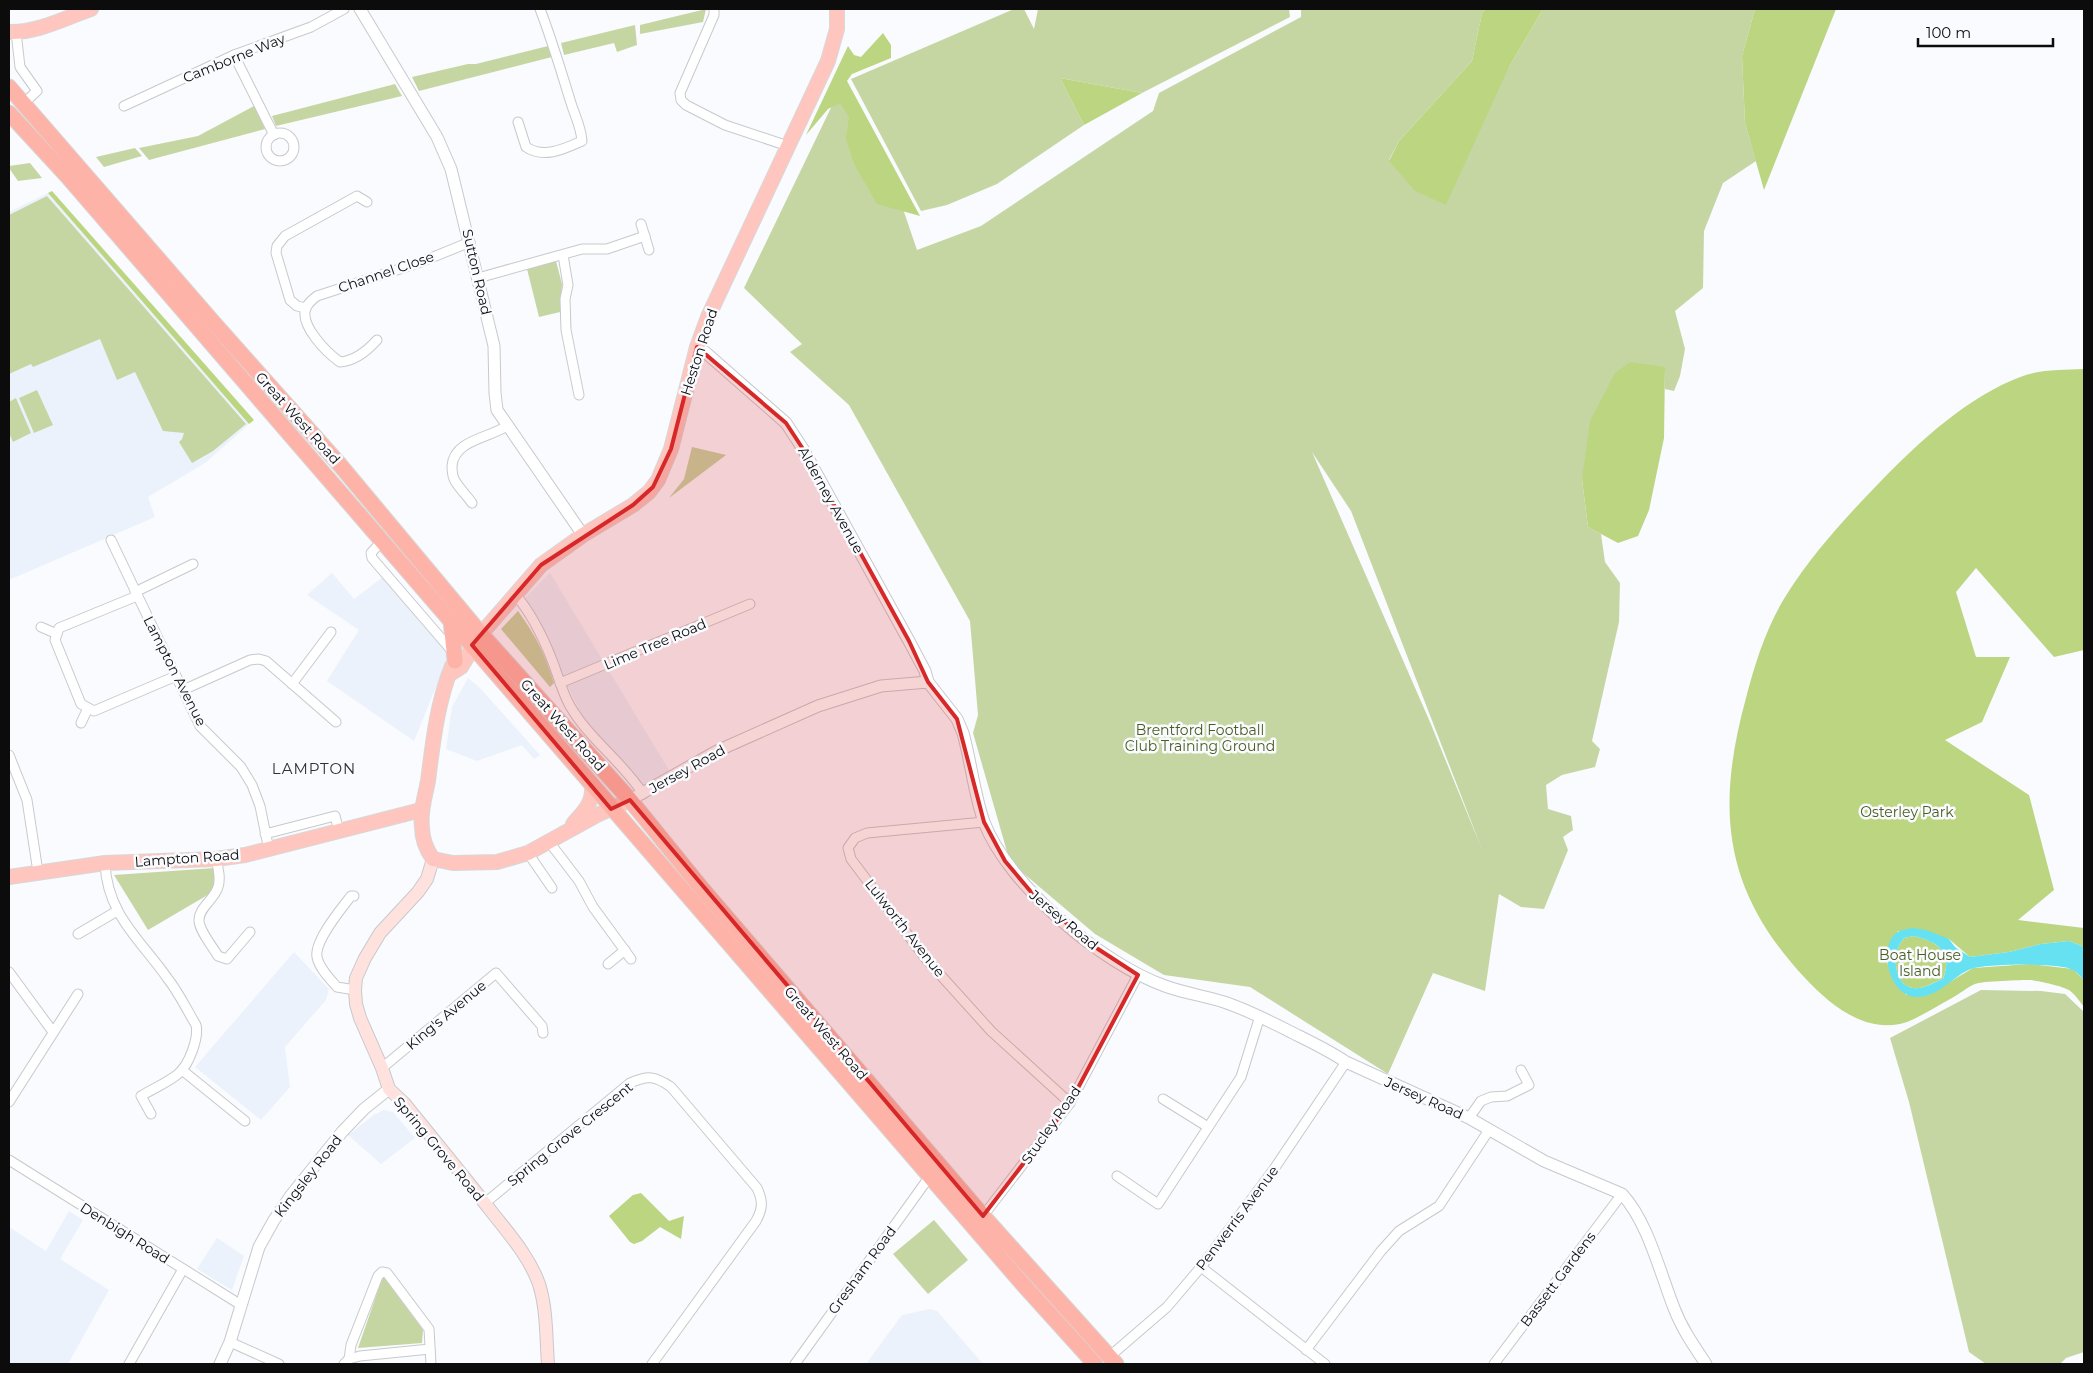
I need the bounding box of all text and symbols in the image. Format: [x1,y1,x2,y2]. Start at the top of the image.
scale bar [1918,15,2053,47]
text: 100 m [1926,23,1971,42]
street label: Camborne Way [180,29,288,87]
street label: Sutton Road [458,227,496,317]
street label: Channel Close [336,247,436,297]
street label: Heston Road [676,306,722,398]
street label: Great West Road [252,368,344,468]
street label: Alderney Avenue [794,444,868,556]
street label: Lampton Avenue [140,613,210,729]
street label: Lime Tree Road [601,614,709,674]
street label: Great West Road [517,675,609,775]
park label: Brentford Football Club Training Ground [1125,721,1275,755]
street label: Jersey Road [645,741,728,798]
district label: LAMPTON [272,759,356,778]
park label: Osterley Park [1860,803,1954,821]
street label: Lampton Road [134,845,240,871]
street label: Lulworth Avenue [861,875,949,981]
street label: Jersey Road [1025,885,1102,954]
park label: Boat House Island [1879,946,1961,980]
street label: King's Avenue [402,976,490,1054]
street label: Great West Road [780,983,872,1083]
street label: Jersey Road [1381,1072,1466,1123]
street label: Spring Grove Crescent [504,1078,637,1190]
street label: Stucley Road [1017,1082,1085,1168]
street label: Spring Grove Road [390,1093,488,1205]
street label: Kingsley Road [270,1131,346,1221]
street label: Penwerris Avenue [1192,1162,1282,1274]
street label: Denbigh Road [77,1198,173,1268]
street label: Gresham Road [824,1222,900,1318]
street label: Bassett Gardens [1516,1228,1600,1330]

